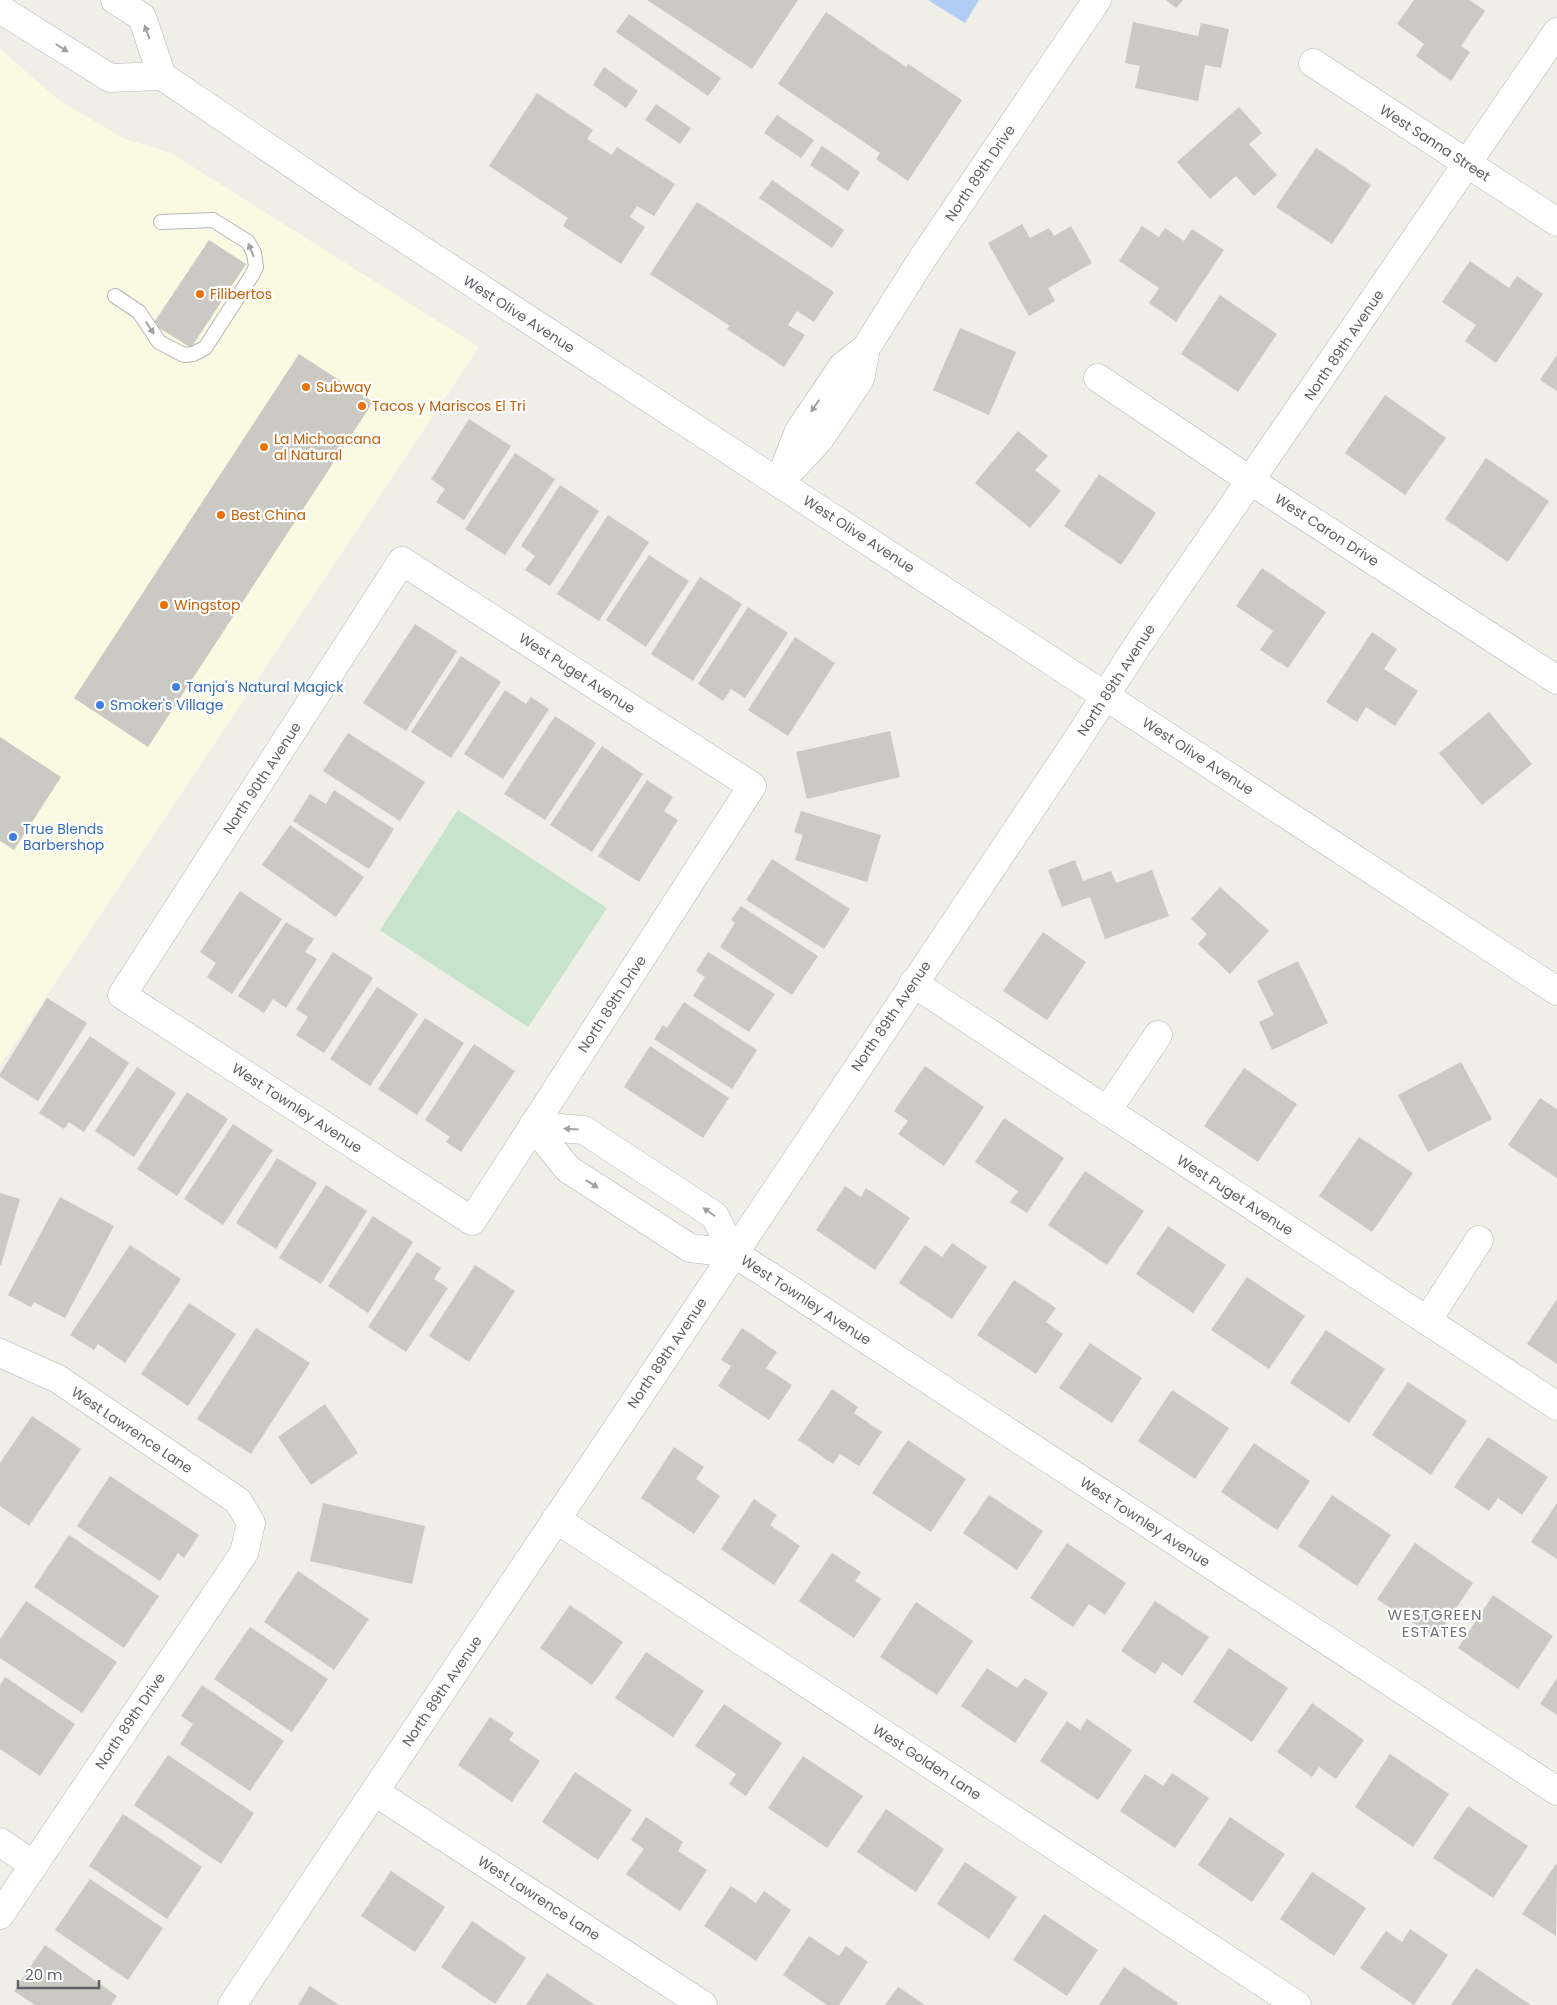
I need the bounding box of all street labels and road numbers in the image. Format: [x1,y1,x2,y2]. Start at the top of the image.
street label: West Sanna Street [1376,100,1494,186]
street label: North 89th Drive [940,121,1020,225]
street label: West Olive Avenue [459,270,579,358]
street label: North 89th Avenue [1299,285,1389,404]
street label: West Caron Drive [1271,489,1383,571]
street label: West Olive Avenue [799,490,919,578]
street label: North 89th Avenue [1072,620,1160,740]
street label: West Puget Avenue [515,628,639,718]
street label: West Olive Avenue [1138,712,1258,800]
street label: North 90th Avenue [218,718,306,838]
street label: North 89th Drive [573,951,651,1057]
street label: North 89th Avenue [846,956,936,1075]
street label: West Townley Avenue [228,1058,366,1158]
street label: West Puget Avenue [1173,1150,1297,1240]
street label: West Townley Avenue [737,1250,875,1350]
street label: North 89th Avenue [622,1293,712,1412]
street label: West Lawrence Lane [67,1382,197,1478]
street label: West Townley Avenue [1076,1472,1214,1572]
street label: North 89th Avenue [397,1631,487,1750]
street label: North 89th Drive [90,1669,170,1773]
street label: West Golden Lane [869,1719,985,1805]
street label: West Lawrence Lane [474,1851,604,1945]

